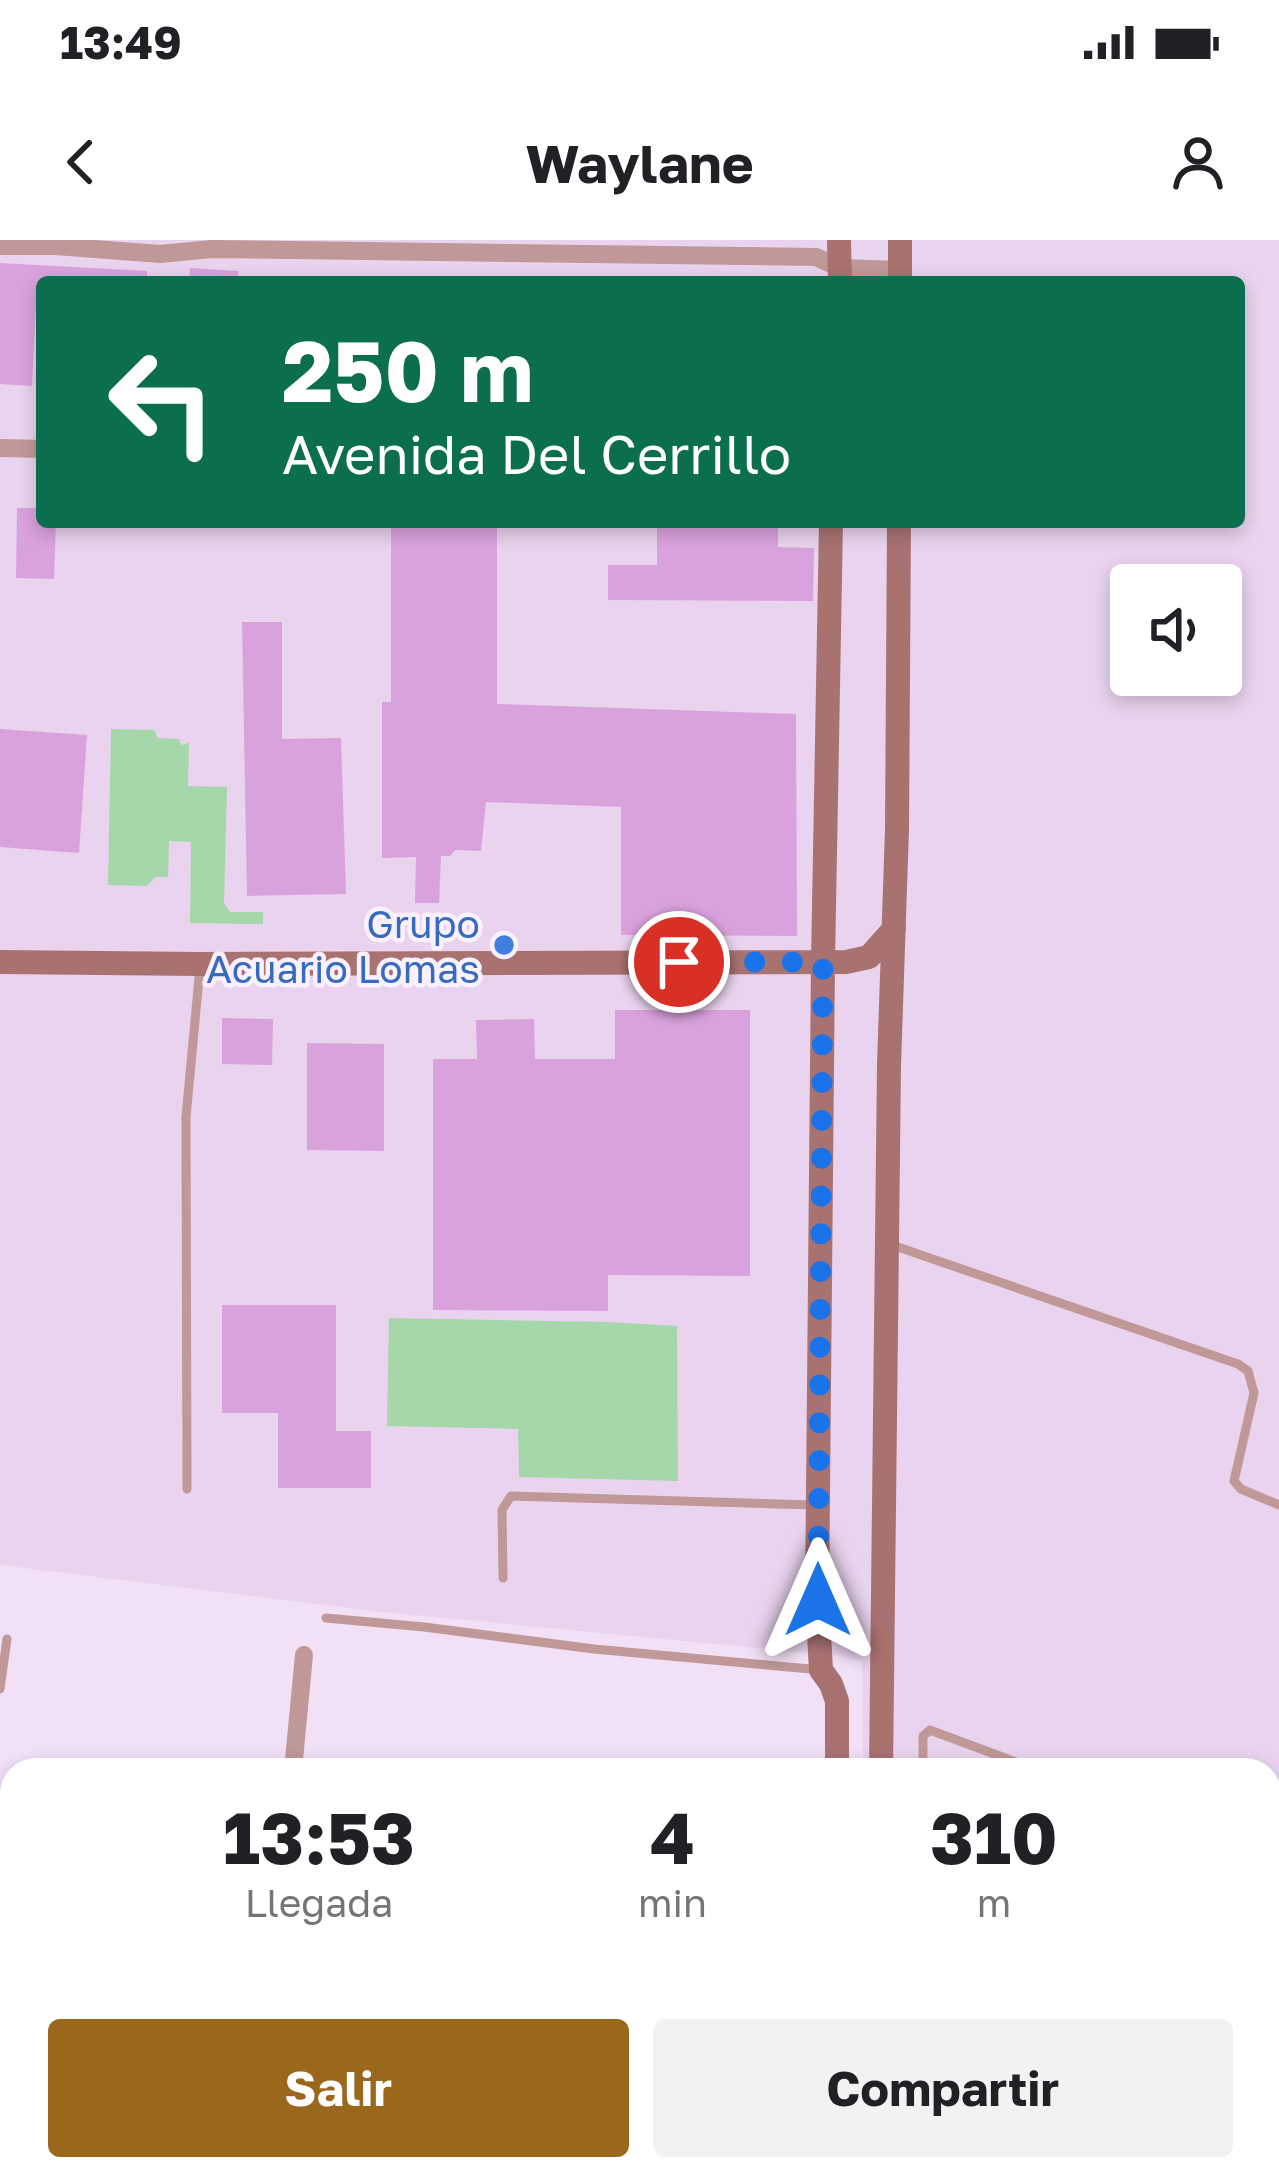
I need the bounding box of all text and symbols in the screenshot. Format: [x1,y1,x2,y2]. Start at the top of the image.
text: 13:49 [60,15,182,69]
icon: back [48,129,114,195]
icon: person [1165,129,1231,195]
text: Waylane [525,130,754,195]
text: 250 m [282,320,534,420]
icon: left [84,324,240,480]
text: Avenida Del Cerrillo [282,421,791,486]
map controls [1110,564,1242,696]
button: sound [1110,564,1242,696]
place label: Grupo Acuario Lomas [206,900,480,992]
pin [628,911,730,1013]
icon: arrive [646,929,712,995]
marker: Grupo Acuario Lomas [491,932,517,958]
position arrow [755,1537,881,1663]
text: 13:53 [223,1793,415,1880]
text: 4 [650,1793,695,1880]
text: 310 [930,1793,1058,1880]
text: Llegada [245,1879,393,1926]
text: min [638,1879,707,1926]
text: m [977,1879,1011,1926]
button: Salir [48,2019,629,2157]
button: Compartir [653,2019,1233,2157]

